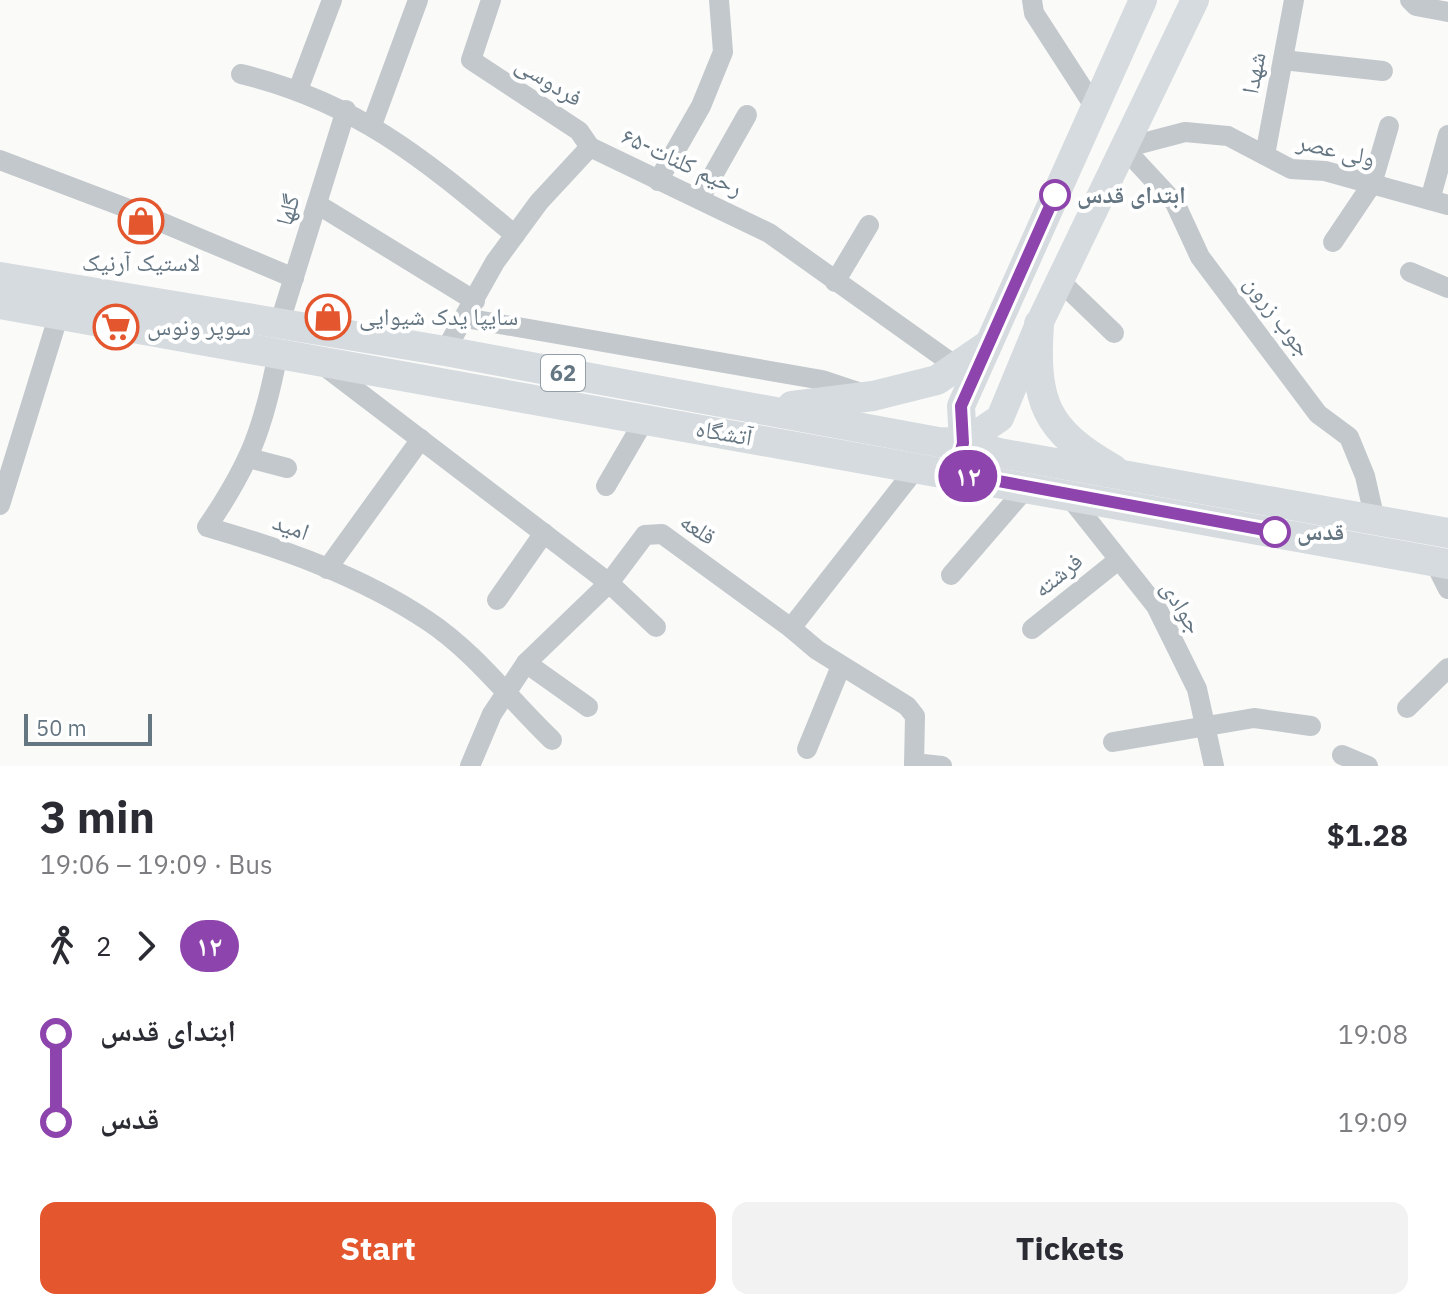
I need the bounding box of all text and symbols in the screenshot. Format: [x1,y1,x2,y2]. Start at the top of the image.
street label: فردوسی [510,47,589,113]
street label: شهدا [1233,49,1273,96]
street label: ۶۵-رحیم کلنات [616,119,748,204]
street label: ولی عصر [1293,124,1378,173]
place label: ابتدای قدس [1077,178,1186,210]
marker: ابتدای قدس [1040,180,1070,210]
street label: گلها [267,190,307,229]
shop icon: لاستیک آرنیک [117,197,165,245]
place label: لاستیک آرنیک [82,246,200,278]
street label: جوب زرون [1238,268,1320,363]
shop icon: سایپا یدک شیوایی [304,293,352,341]
place label: سایپا یدک شیوایی [359,300,518,332]
supermarket icon: سوپر ونوس [92,303,140,351]
place label: سوپر ونوس [147,310,251,342]
road number: 62 [541,355,585,391]
street label: آتشگاه [693,411,756,453]
line badge: ۱۲ [932,450,1004,502]
text: ۱۲ [954,457,982,494]
street label: امید [269,505,314,547]
street label: قلعه [674,505,723,552]
place label: قدس [1297,515,1344,547]
marker: قدس [1260,517,1290,547]
street label: فرشته [1026,544,1089,604]
street label: جوادی [1154,574,1211,639]
scale bar [24,710,152,746]
text: 50 m [36,713,87,742]
text: 3 min [40,788,155,845]
text: $1.28 [1327,815,1408,854]
text: 19:06 – 19:09 · Bus [40,847,273,881]
icon: walk [40,924,84,968]
icon: forward [124,924,168,968]
text: ۱۲ [196,927,223,964]
text: 2 [96,929,112,963]
text: ابتدای قدس [100,1010,236,1049]
text: 19:08 [1338,1017,1408,1051]
text: قدس [100,1098,159,1137]
text: 19:09 [1338,1105,1408,1139]
button: Start [40,1202,716,1294]
button: Tickets [732,1202,1408,1294]

